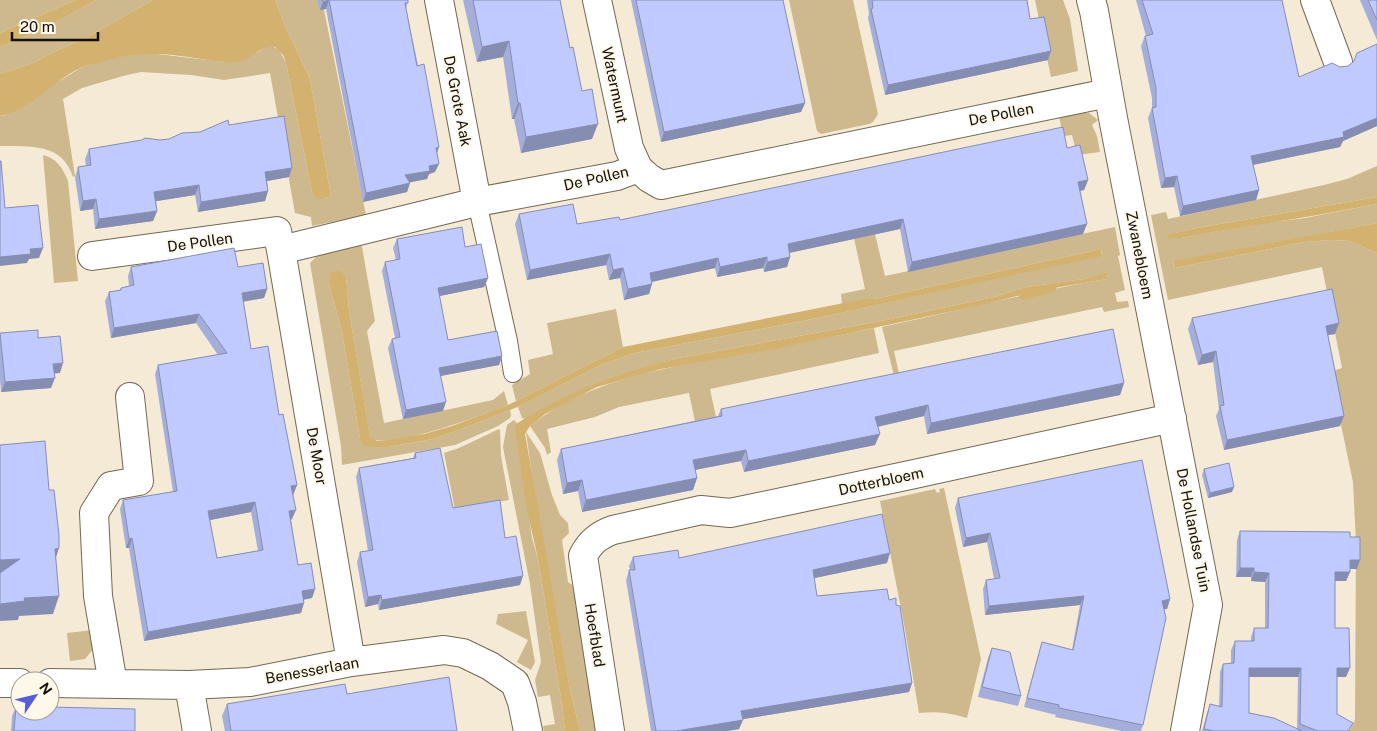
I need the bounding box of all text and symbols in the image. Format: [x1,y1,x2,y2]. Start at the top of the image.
scale bar [12,10,99,42]
text: 20 m [20,18,55,35]
street label: Watermunt [599,45,631,125]
street label: De Grote Aak [441,54,475,148]
street label: De Pollen [967,99,1035,129]
street label: De Pollen [562,162,630,194]
street label: Zwanebloem [1123,209,1157,301]
street label: De Pollen [166,229,234,255]
street label: De Moor [304,426,330,486]
street label: Dotterbloem [837,464,925,498]
street label: De Hollandse Tuin [1174,467,1214,593]
street label: Hoefblad [582,602,608,668]
street label: Benesserlaan [264,653,360,687]
north arrow [10,671,60,721]
text: N [36,679,55,698]

